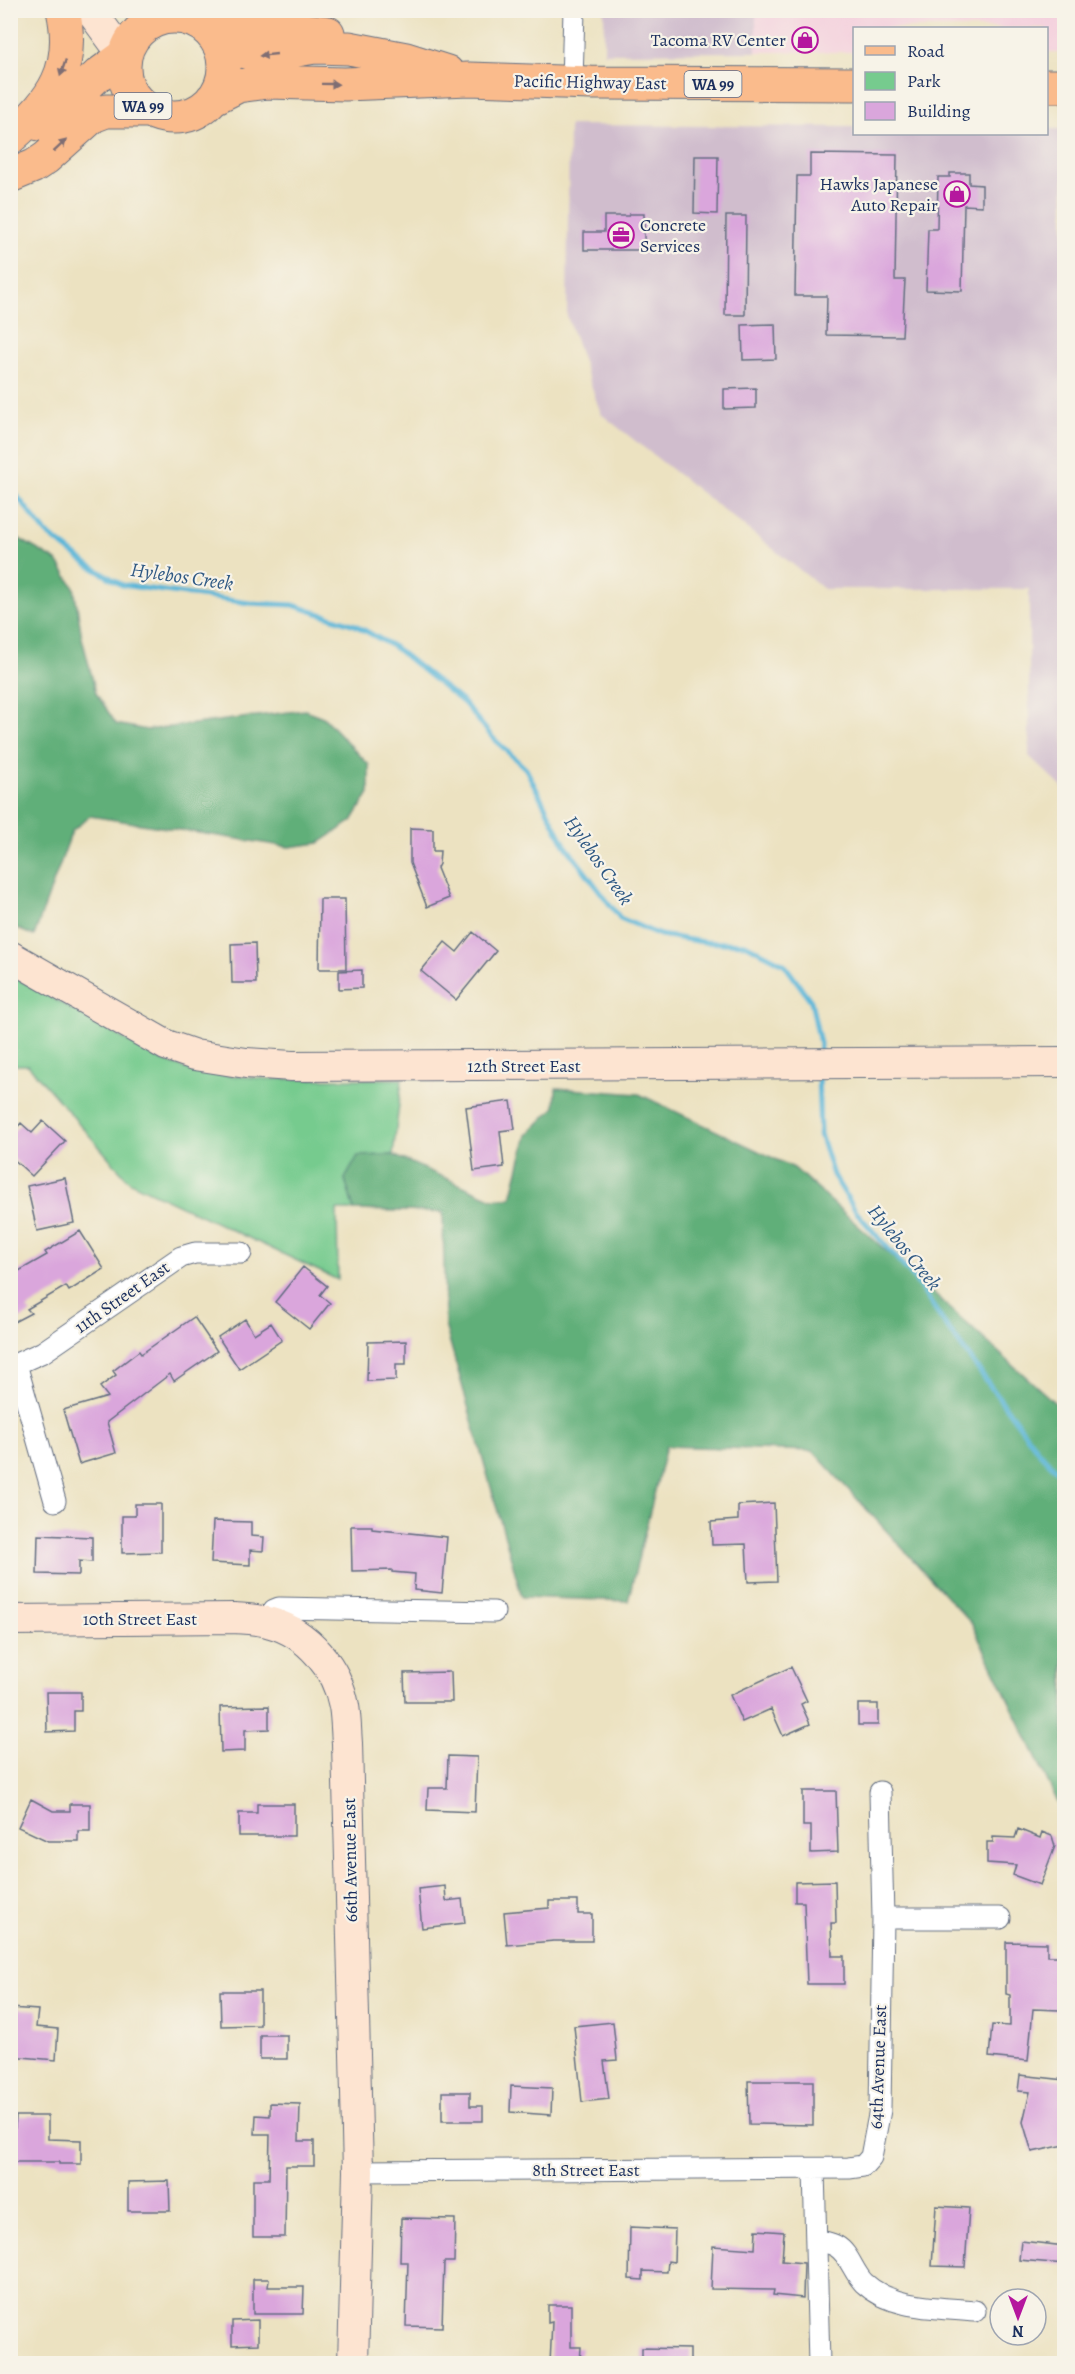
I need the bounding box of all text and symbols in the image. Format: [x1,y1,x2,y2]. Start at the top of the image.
shop icon: Tacoma RV Center [790,25,820,55]
legend [853,27,1048,135]
place label: Tacoma RV Center [651,28,786,52]
text: Road [907,39,945,63]
one-way arrow [259,50,278,59]
one-way arrow [58,59,68,77]
street label: Pacific Highway East [513,69,667,95]
text: Park [907,69,941,93]
road number: WA 99 [684,71,742,97]
one-way arrow [321,79,340,89]
road number: WA 99 [114,93,172,119]
text: Building [907,99,971,123]
one-way arrow [52,140,67,153]
place label: Hawks Japanese Auto Repair [819,172,938,217]
shop icon: Hawks Japanese Auto Repair [942,179,972,209]
place label: Concrete Services [640,213,706,258]
office icon: Concrete Services [606,220,636,250]
water label: Hylebos Creek [129,556,235,597]
water label: Hylebos Creek [558,810,639,911]
street label: 12th Street East [467,1054,581,1078]
water label: Hylebos Creek [861,1199,948,1296]
street label: 11th Street East [70,1255,174,1339]
street label: 10th Street East [83,1607,197,1631]
street label: 66th Avenue East [337,1797,363,1923]
street label: 64th Avenue East [864,2004,892,2130]
street label: 8th Street East [532,2158,640,2182]
north arrow [988,2287,1048,2347]
text: N [1012,2320,1024,2342]

